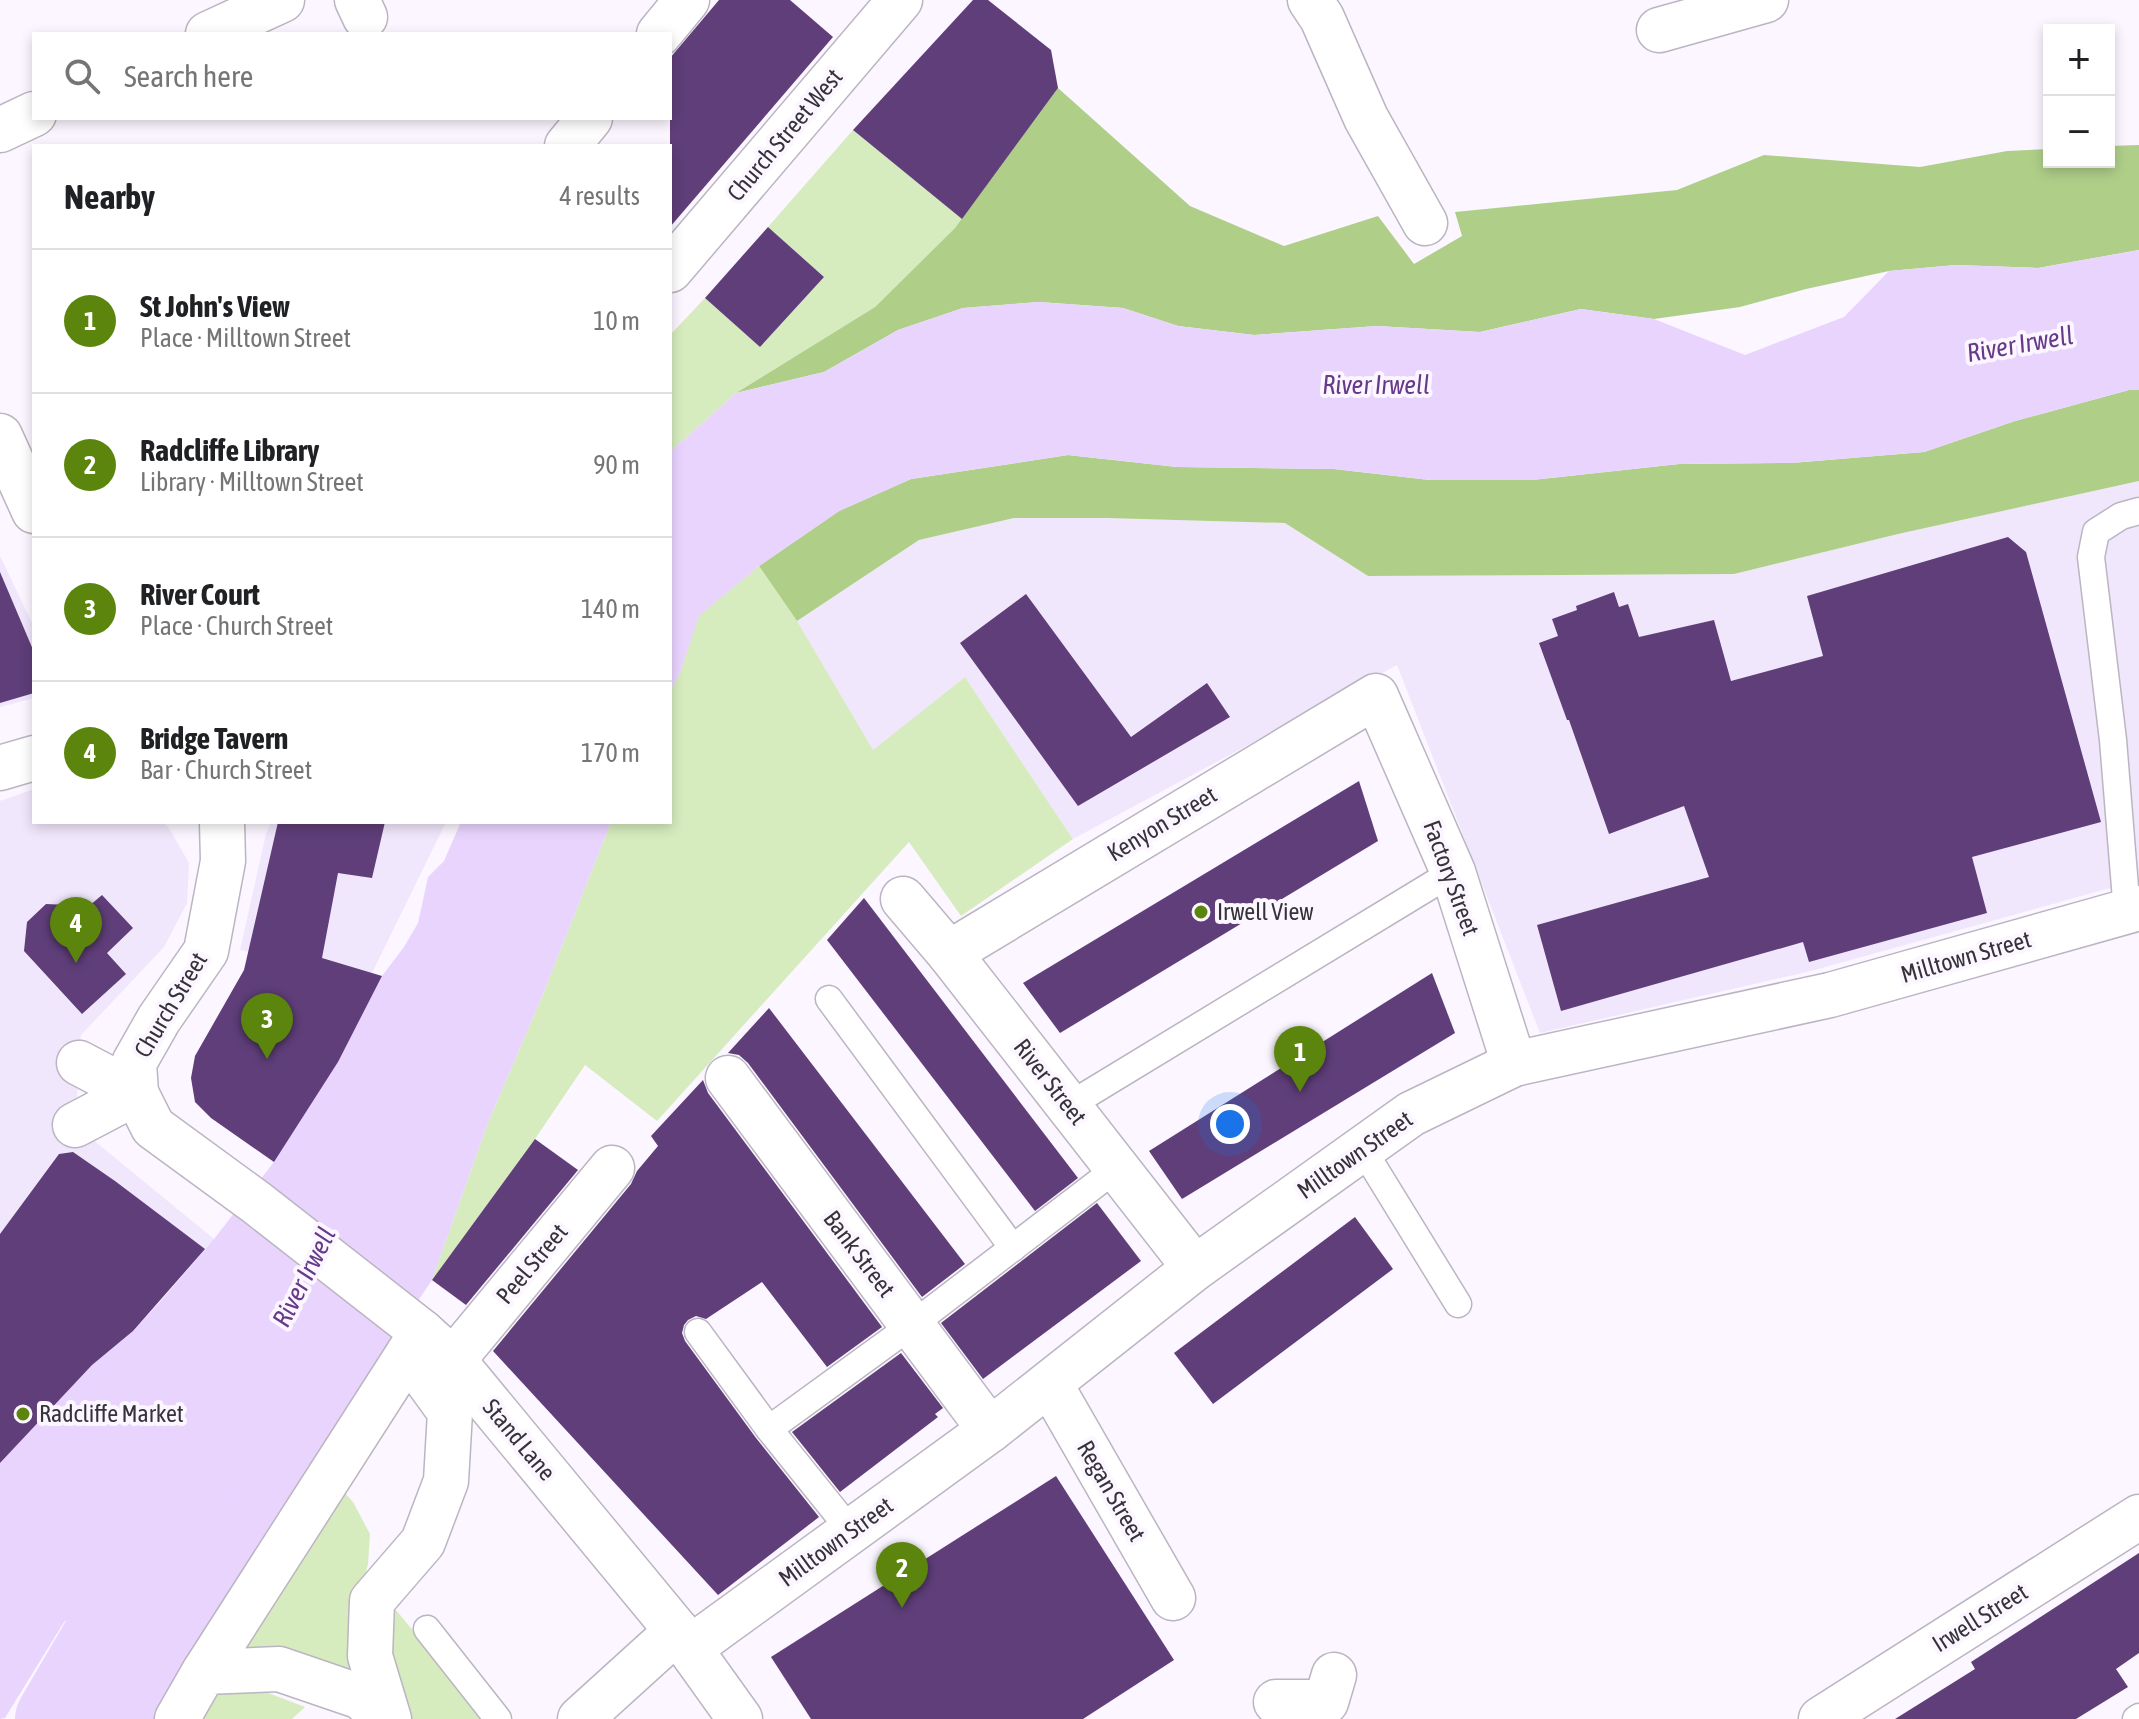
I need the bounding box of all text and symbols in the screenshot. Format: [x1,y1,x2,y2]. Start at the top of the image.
map controls [2043,24,2115,168]
button: + [2043,24,2115,96]
search box [32,32,672,120]
icon: search [60,54,104,98]
text: Search here [124,59,253,93]
street label: Church Street West [722,63,848,206]
button: − [2043,96,2115,168]
text: Nearby [64,177,155,216]
text: 4 results [559,181,640,211]
text: St John's View [140,289,290,323]
text: 1 [84,306,96,336]
text: 10 m [593,306,640,336]
water label: River Irwell [1964,320,2076,368]
text: Place · Milltown Street [140,323,351,353]
water label: River Irwell [1322,370,1430,400]
text: Radcliffe Library [140,433,319,467]
text: 2 [84,450,96,480]
text: 90 m [593,450,640,480]
text: Library · Milltown Street [140,467,364,497]
text: River Court [140,577,260,611]
text: 3 [84,594,96,624]
text: 140 m [581,594,640,624]
text: Place · Church Street [140,611,333,641]
text: Bridge Tavern [140,721,288,755]
text: 4 [84,738,96,768]
text: 170 m [581,738,640,768]
text: Bar · Church Street [140,755,312,785]
street label: Kenyon Street [1102,780,1221,867]
street label: Factory Street [1418,817,1485,939]
pin: 4 [50,897,102,963]
place label: Irwell View [1217,898,1313,925]
marker: Irwell View [1192,903,1210,921]
street label: Milltown Street [1898,925,2034,988]
street label: Church Street [129,947,212,1062]
pin: 3 [241,993,293,1059]
pin: 1 [1274,1026,1326,1092]
street label: River Street [1009,1034,1092,1130]
your location [1210,1104,1250,1144]
street label: Milltown Street [1292,1105,1417,1204]
street label: Bank Street [818,1205,901,1302]
street label: Peel Street [491,1218,573,1309]
water label: River Irwell [266,1222,342,1332]
street label: Stand Lane [478,1394,561,1486]
place label: Radcliffe Market [39,1400,184,1427]
marker: Radcliffe Market [14,1405,32,1423]
street label: Regan Street [1072,1436,1151,1546]
street label: Milltown Street [774,1491,898,1592]
pin: 2 [876,1542,928,1608]
street label: Irwell Street [1927,1578,2032,1657]

